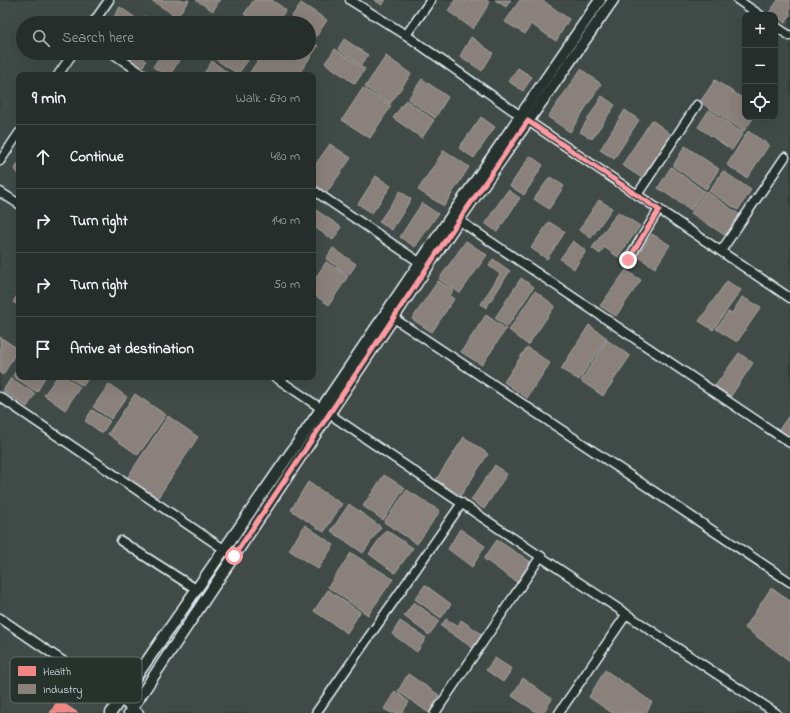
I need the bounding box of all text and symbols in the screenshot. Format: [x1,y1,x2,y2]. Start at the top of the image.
map controls [742,12,778,120]
button: + [742,12,778,48]
search box [16,16,316,60]
icon: search [30,27,52,49]
text: Search here [62,27,134,49]
button: − [742,48,778,84]
button: locate [742,84,778,120]
text: 9 min [32,86,66,111]
text: Walk · 670 m [236,89,300,108]
icon: ahead [32,146,54,168]
text: Continue [70,146,124,168]
text: 480 m [271,147,300,166]
icon: right [32,210,54,232]
text: Turn right [70,210,128,232]
text: 140 m [272,211,300,230]
route end [619,251,637,269]
icon: right [32,274,54,296]
text: Turn right [70,274,128,296]
text: 50 m [274,275,300,294]
icon: arrive [32,338,54,360]
text: Arrive at destination [70,338,194,360]
route start [225,547,243,565]
legend [10,657,142,703]
text: Health [43,664,71,680]
text: Industry [43,682,82,699]

